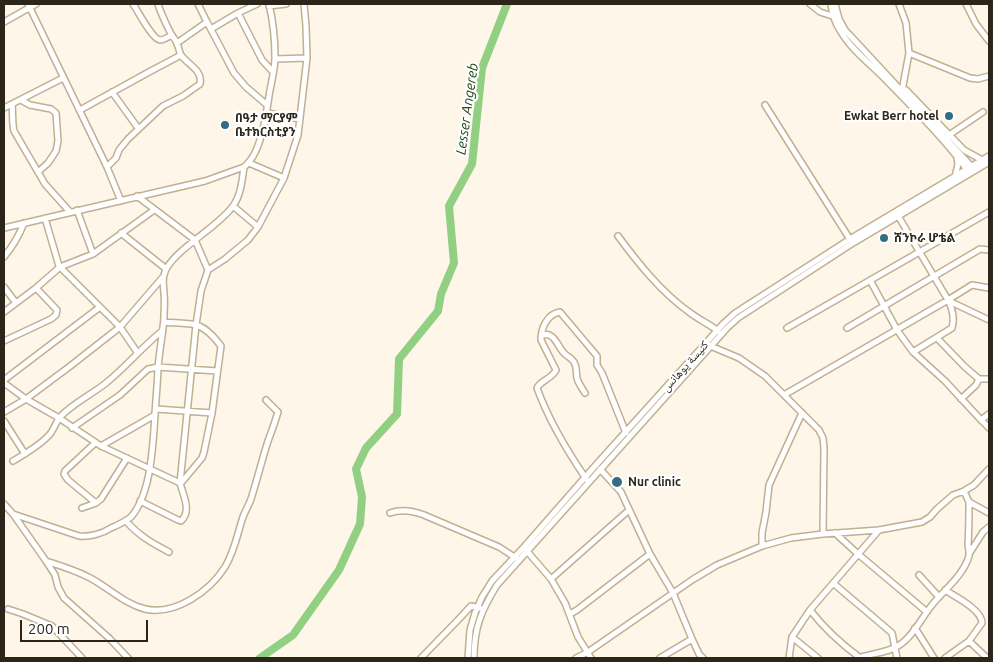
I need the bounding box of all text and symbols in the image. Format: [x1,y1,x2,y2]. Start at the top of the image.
water label: Lesser Angereb [452,62,482,156]
place label: Ewkat Berr hotel [844,109,939,123]
marker: Ewkat Berr hotel [943,110,955,122]
place label: በዓታ ማርያም ቤተክርስቲያን [235,111,298,139]
marker: በዓታ ማርያም ቤተክርስቲያን [219,119,231,131]
place label: ሸንኮራ ሆቴል [894,231,955,245]
marker: ሸንኮራ ሆቴል [878,232,890,244]
street label: كنيسة يوهانس [658,338,712,394]
marker: Nur clinic [610,475,624,489]
place label: Nur clinic [628,475,681,489]
scale bar [22,610,150,642]
text: 200 m [28,620,70,637]

